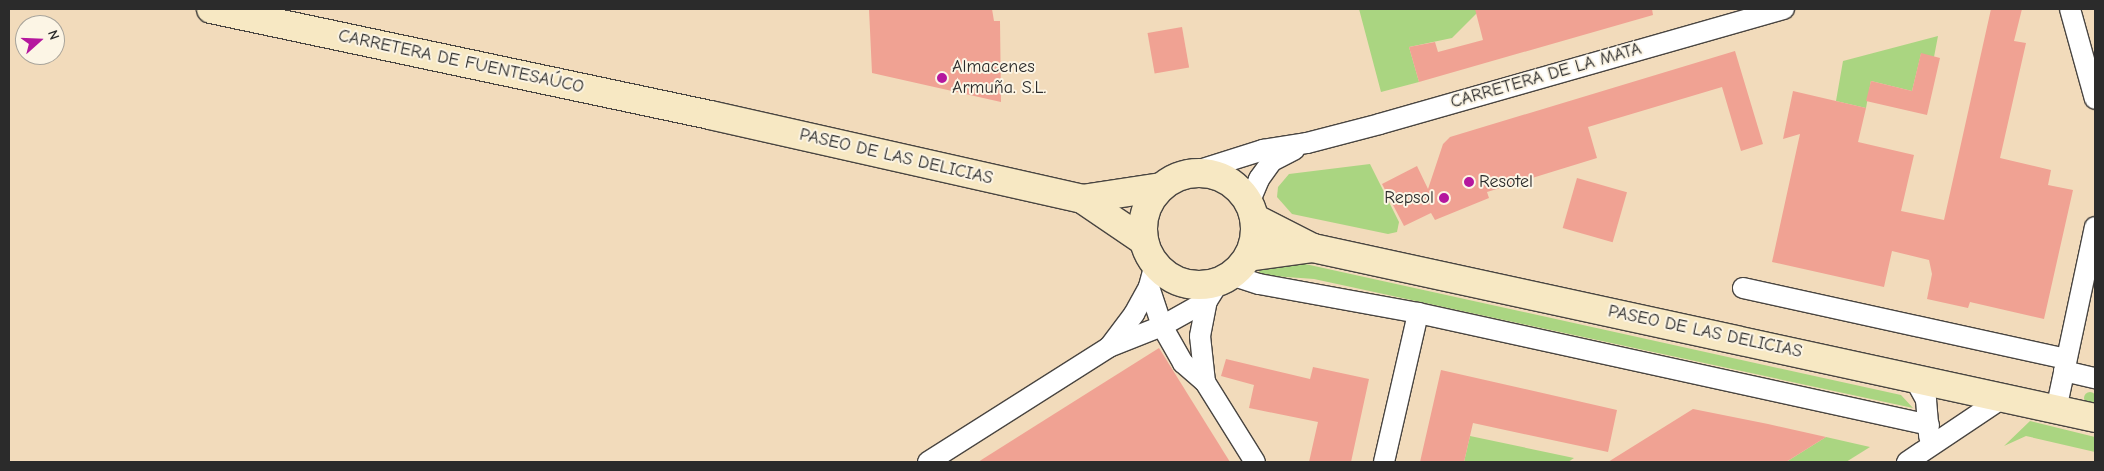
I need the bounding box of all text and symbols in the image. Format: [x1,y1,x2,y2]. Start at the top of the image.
north arrow [15,15,65,65]
street label: CARRETERA DE FUENTESAÚCO [336,25,586,99]
text: N [44,28,63,42]
street label: CARRETERA DE LA MATA [1448,38,1644,114]
place label: Almacenes Armuña. S.L. [952,57,1046,100]
marker: Almacenes Armuña. S.L. [936,72,948,84]
street label: PASEO DE LAS DELICIAS [797,124,995,190]
place label: Resotel [1479,171,1533,193]
marker: Resotel [1463,176,1475,188]
place label: Repsol [1384,187,1434,209]
marker: Repsol [1438,192,1450,204]
street label: PASEO DE LAS DELICIAS [1606,301,1804,363]

